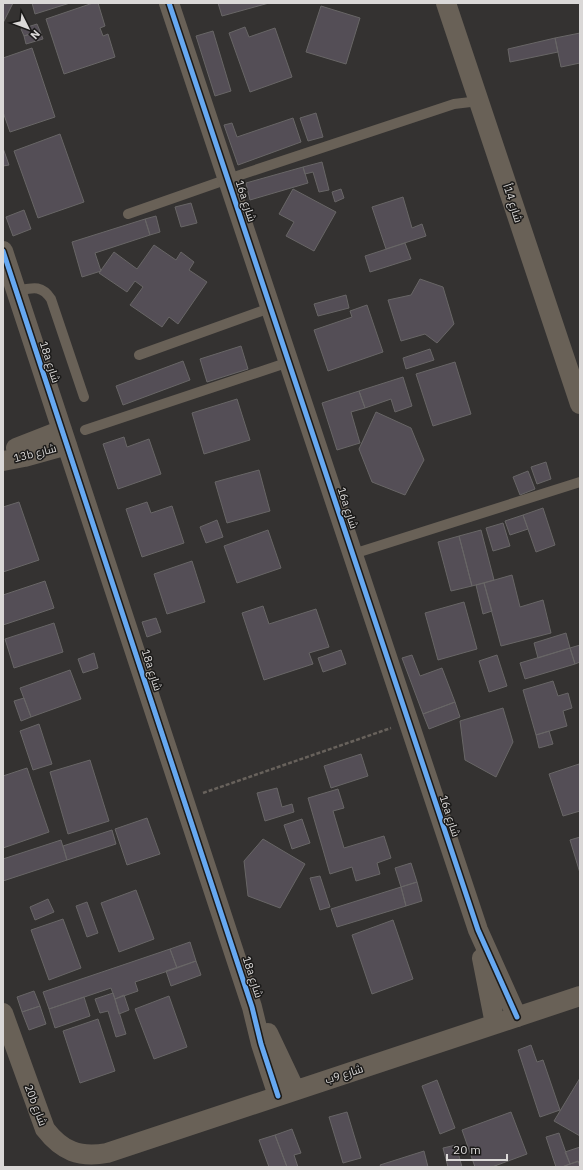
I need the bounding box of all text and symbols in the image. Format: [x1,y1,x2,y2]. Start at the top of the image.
north arrow [8,8,48,48]
text: N [28,27,43,42]
street label: 16a شارع [232,178,259,224]
street label: شارع 14أ [499,182,526,225]
street label: 18a شارع [36,339,63,385]
street label: 13b شارع [12,441,58,466]
street label: 16a شارع [334,485,361,531]
street label: 18a شارع [138,647,165,693]
street label: 16a شارع [436,793,463,839]
street label: 18a شارع [239,954,266,1000]
street label: شارع 9ب [323,1061,365,1088]
street label: 20b شارع [21,1082,50,1128]
scale bar [447,1136,507,1162]
text: 20 m [453,1142,481,1157]

